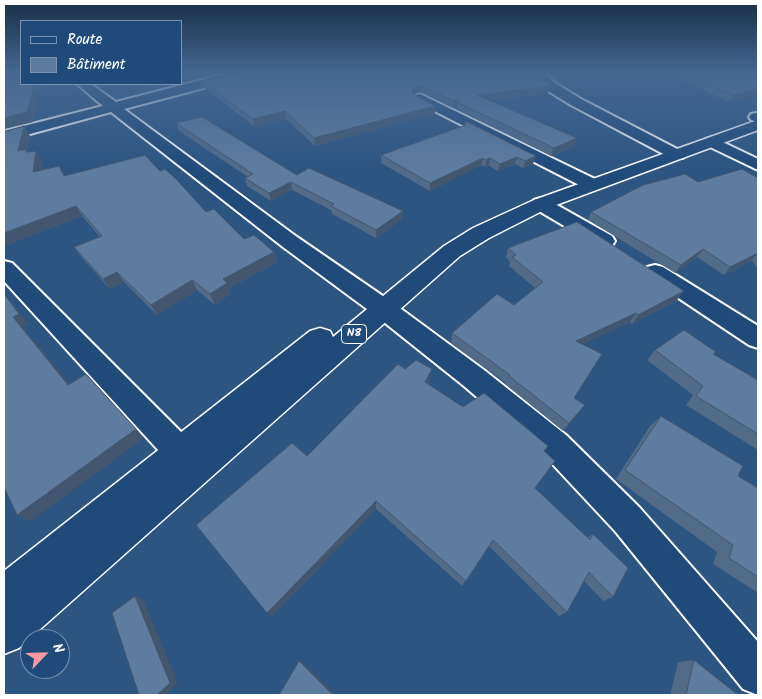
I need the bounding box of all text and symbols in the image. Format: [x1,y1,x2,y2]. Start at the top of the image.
legend [20,20,182,85]
text: Route [67,28,102,52]
text: Bâtiment [67,53,126,77]
road number: N8 [342,324,366,344]
north arrow [20,629,70,679]
text: N [46,640,70,657]

